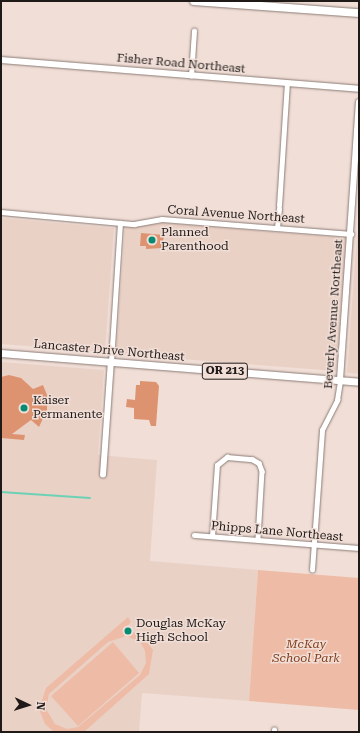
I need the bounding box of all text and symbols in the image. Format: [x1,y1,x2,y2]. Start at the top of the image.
street label: Fisher Road Northeast [116,51,246,77]
street label: Coral Avenue Northeast [167,203,305,227]
place label: Planned Parenthood [161,226,229,254]
marker: Planned Parenthood [146,234,158,246]
street label: Beverly Avenue Northeast [322,239,346,389]
street label: Lancaster Drive Northeast [33,337,185,365]
road number: OR 213 [201,362,249,380]
place label: Kaiser Permanente [33,394,102,422]
marker: Kaiser Permanente [18,402,30,414]
street label: Phipps Lane Northeast [210,519,344,545]
place label: Douglas McKay High School [136,617,226,645]
marker: Douglas McKay High School [123,626,133,636]
park label: McKay School Park [272,638,340,666]
north arrow [8,685,48,725]
text: N [34,701,47,711]

